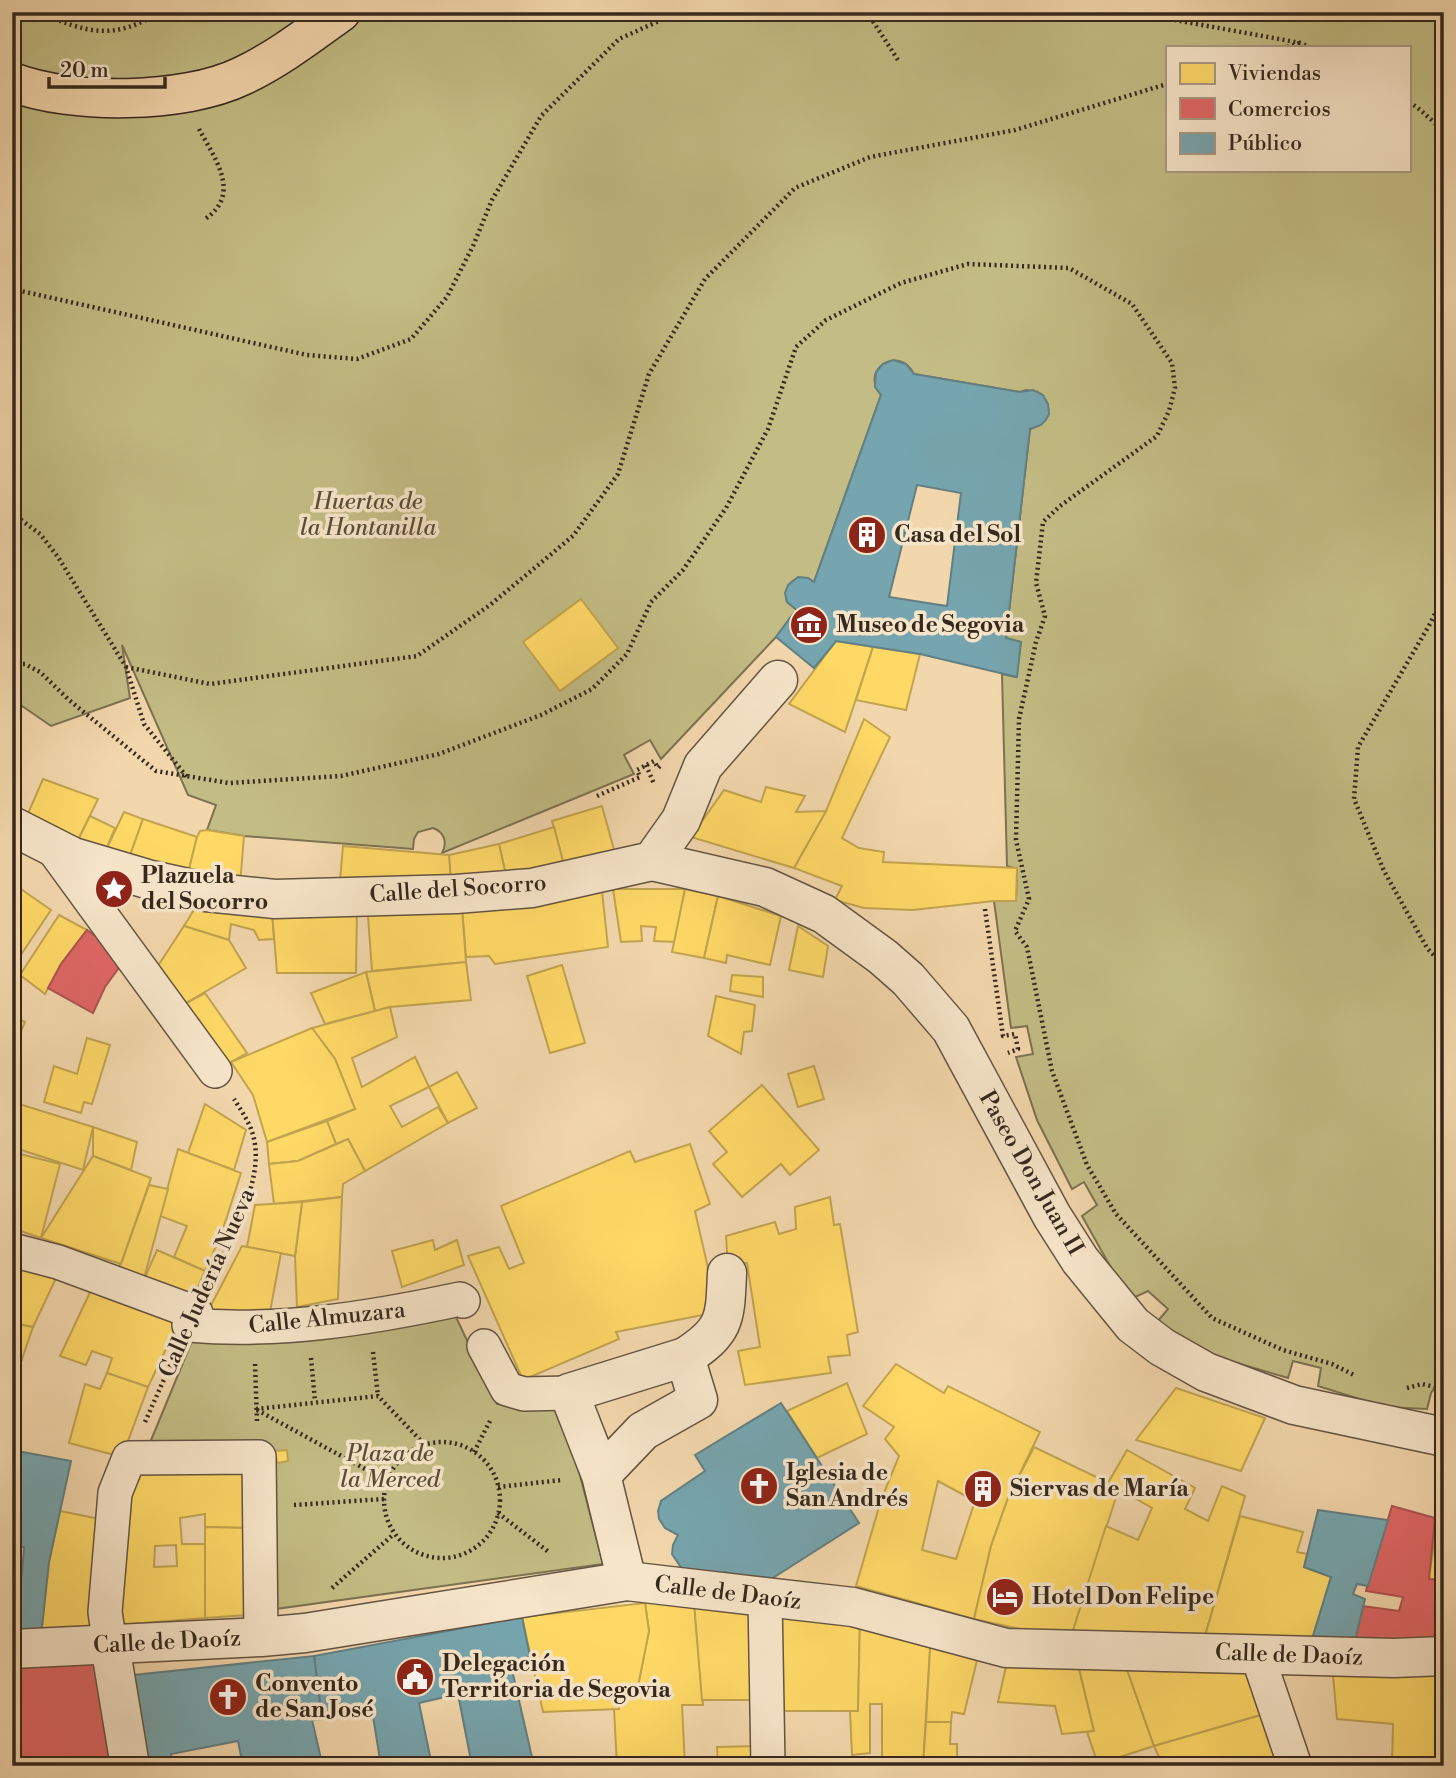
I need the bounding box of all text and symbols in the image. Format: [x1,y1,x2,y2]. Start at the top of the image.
scale bar [49,46,164,90]
legend [1166,46,1410,172]
text: 20 m [60,58,109,84]
text: Viviendas [1227,61,1321,87]
text: Comercios [1228,97,1331,123]
text: Público [1228,131,1302,157]
park label: Huertas de la Hontanilla [300,488,436,542]
building icon: Casa del Sol [846,514,888,556]
place label: Casa del Sol [894,521,1022,549]
museum icon: Museo de Segovia [788,604,830,646]
place label: Museo de Segovia [836,611,1025,639]
place label: Plazuela del Socorro [141,862,268,916]
place icon: Plazuela del Socorro [93,868,135,910]
street label: Calle del Socorro [369,869,547,909]
street label: Paseo Don Juan II [973,1086,1090,1260]
street label: Calle Judería Nueva [153,1184,261,1382]
street label: Calle Almuzara [247,1296,407,1340]
park label: Plaza de la Merced [340,1440,441,1494]
place label: Iglesia de San Andrés [786,1459,908,1513]
church icon: Iglesia de San Andrés [738,1465,780,1507]
building icon: Siervas de María [962,1468,1004,1510]
place label: Siervas de María [1010,1475,1189,1503]
street label: Calle de Daoíz [653,1570,803,1616]
hotel icon: Hotel Don Felipe [984,1576,1026,1618]
place label: Hotel Don Felipe [1032,1583,1214,1611]
street label: Calle de Daoíz [92,1624,242,1660]
street label: Calle de Daoíz [1215,1638,1363,1672]
place label: Delegación Territoria de Segovia [442,1650,671,1704]
public building icon: Delegación Territoria de Segovia [394,1656,436,1698]
place label: Convento de San José [255,1670,374,1724]
church icon: Convento de San José [207,1676,249,1718]

